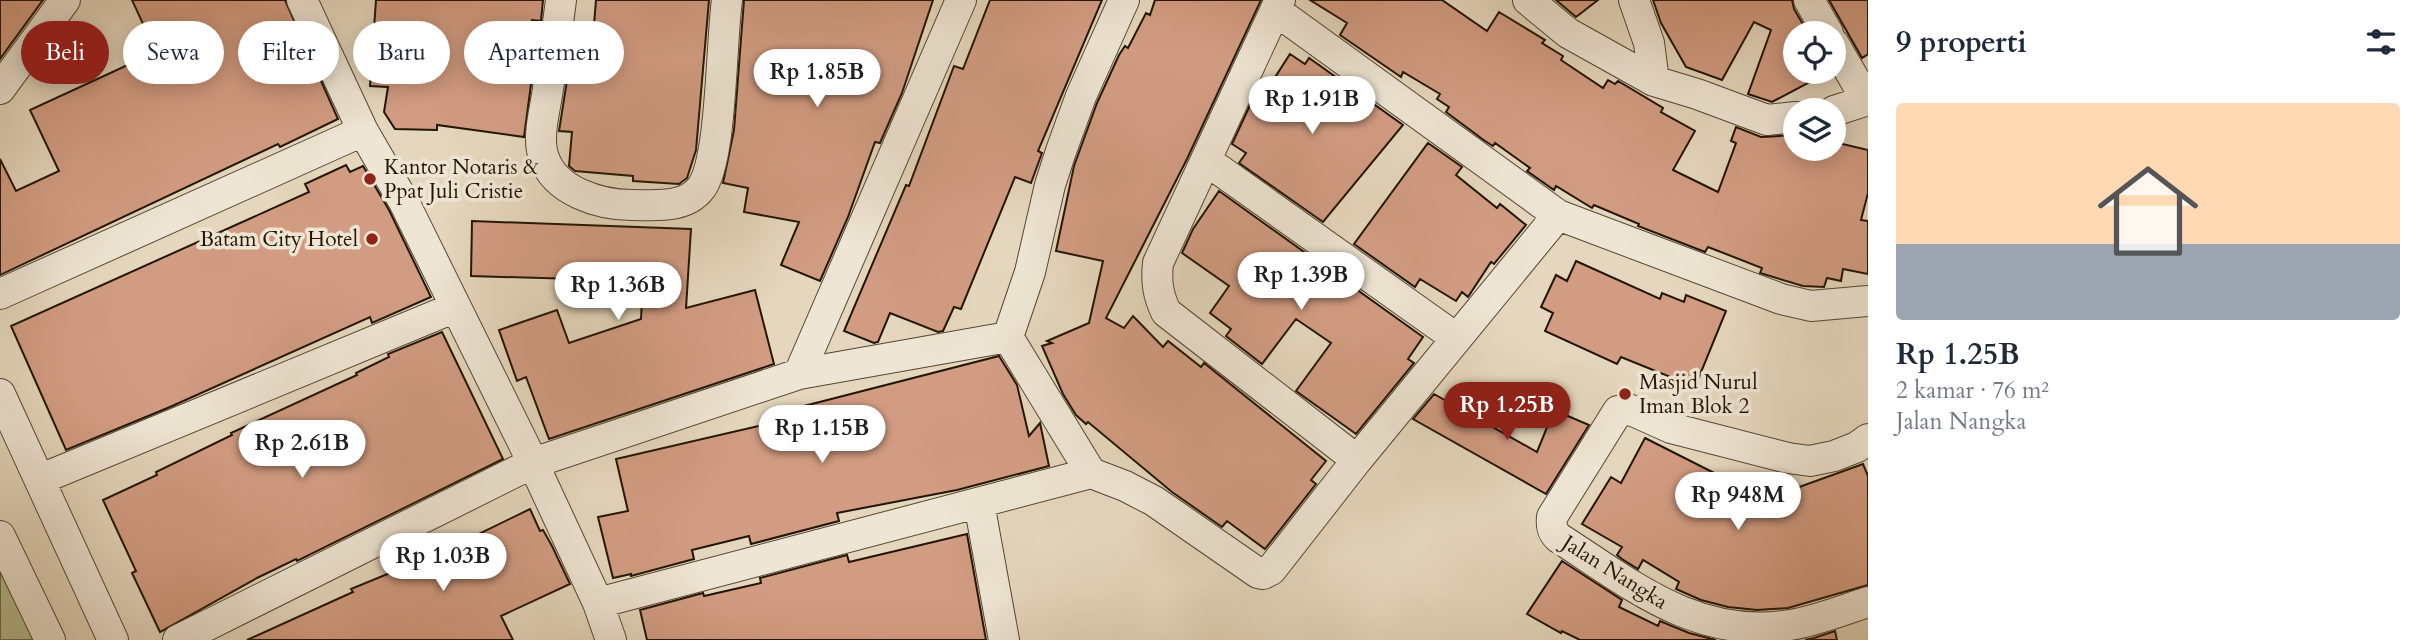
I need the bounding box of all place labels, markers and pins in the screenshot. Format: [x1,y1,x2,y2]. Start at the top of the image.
pin: Rp 1.85B [745,50,889,109]
pin: Rp 1.91B [1240,76,1384,136]
place label: Kantor Notaris & Ppat Juli Cristie [384,153,539,206]
marker: Kantor Notaris & Ppat Juli Cristie [362,171,378,187]
place label: Batam City Hotel [200,225,358,254]
marker: Batam City Hotel [364,231,380,247]
pin: Rp 1.39B [1229,252,1373,312]
pin: Rp 1.36B [546,262,690,322]
place label: Masjid Nurul Iman Blok 2 [1639,368,1757,421]
pin: Rp 1.25B [1435,382,1579,442]
marker: Masjid Nurul Iman Blok 2 [1617,386,1633,402]
pin: Rp 1.15B [750,406,894,465]
pin: Rp 2.61B [230,420,374,480]
pin: Rp 948M [1673,472,1803,532]
pin: Rp 1.03B [371,534,515,593]

